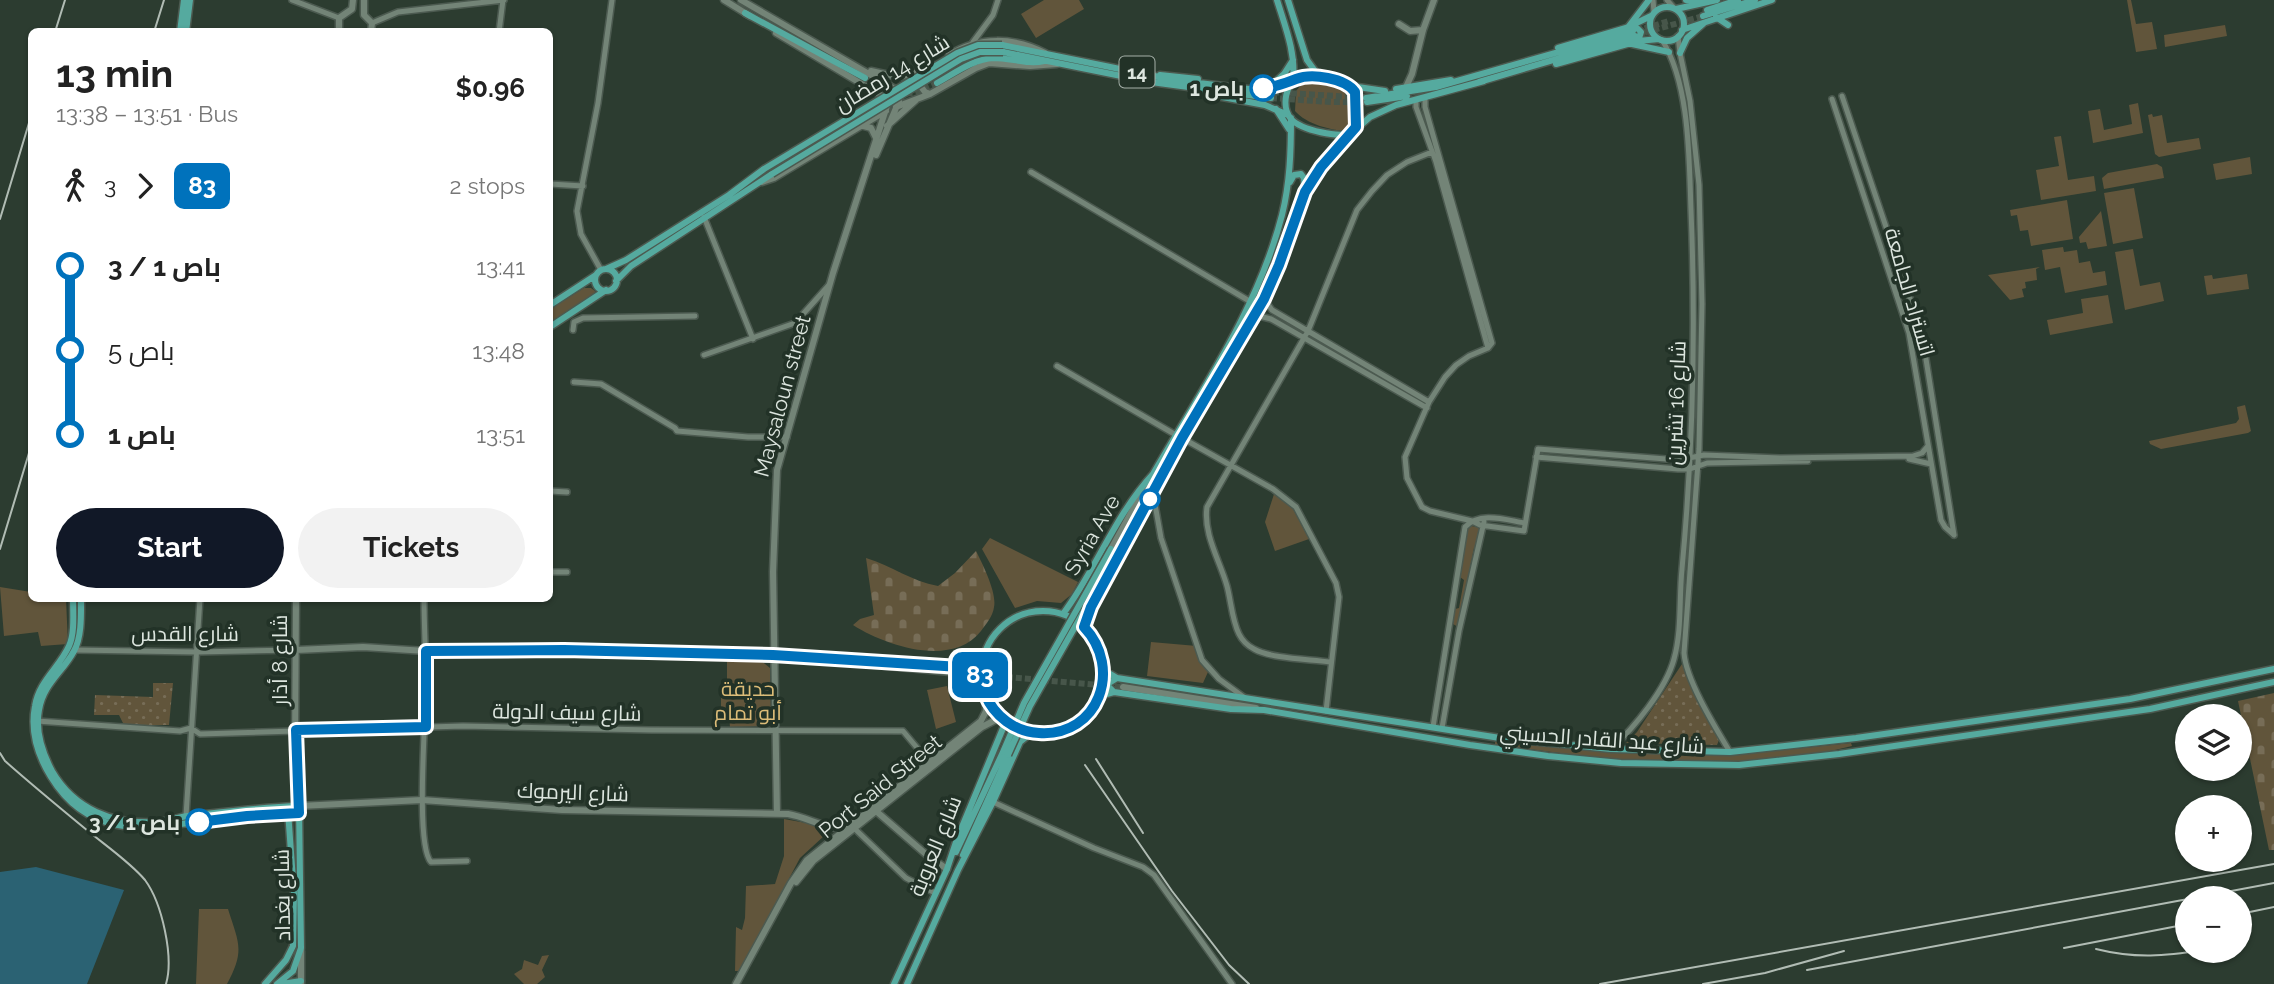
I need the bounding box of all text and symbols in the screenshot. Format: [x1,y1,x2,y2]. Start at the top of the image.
street label: شارع 14 رمضان [830,29,955,119]
text: 13 min [56,51,173,96]
road number: 14 [1120,57,1154,88]
text: $0.96 [456,73,525,103]
marker: باص 1 [1250,75,1276,101]
place label: باص 1 [1189,76,1244,101]
text: 13:38 – 13:51 · Bus [56,100,238,127]
icon: walk [56,167,94,205]
icon: forward [126,167,164,205]
text: 83 [188,171,216,200]
text: 3 [104,172,116,199]
text: 2 stops [450,172,525,199]
street label: اتستراد الجامعة [1880,225,1940,359]
text: باص 1 / 3 [108,252,221,282]
text: 13:41 [476,253,525,280]
street label: Maysaloun street [748,312,816,480]
text: باص 5 [108,336,174,366]
text: 13:48 [472,337,525,364]
street label: شارع 16 تشرين [1661,340,1693,466]
text: باص 1 [108,420,176,450]
text: 13:51 [476,421,525,448]
unlabelled marker [1140,489,1160,509]
street label: Syria Ave [1059,490,1125,580]
button: Start [56,508,284,588]
button: Tickets [298,508,525,588]
street label: شارع 8 أذار [267,615,294,706]
street label: شارع القدس [131,621,239,648]
line badge: 83 [948,652,1012,698]
text: 83 [966,660,994,689]
park label: حديقة أبو تمام [714,676,782,727]
street label: شارع سيف الدولة [492,698,642,728]
map controls [2175,704,2252,963]
button: layers [2175,704,2252,781]
street label: شارع عبد القادر الحسيني [1499,719,1705,763]
street label: Port Said Street [814,729,946,843]
street label: شارع اليرموك [517,778,629,808]
street label: شارع العروبة [903,792,968,901]
button: + [2175,795,2252,872]
marker: باص 1 / 3 [186,809,212,835]
place label: باص 1 / 3 [89,810,180,835]
street label: شارع بغداد [269,849,297,941]
button: − [2175,886,2252,963]

